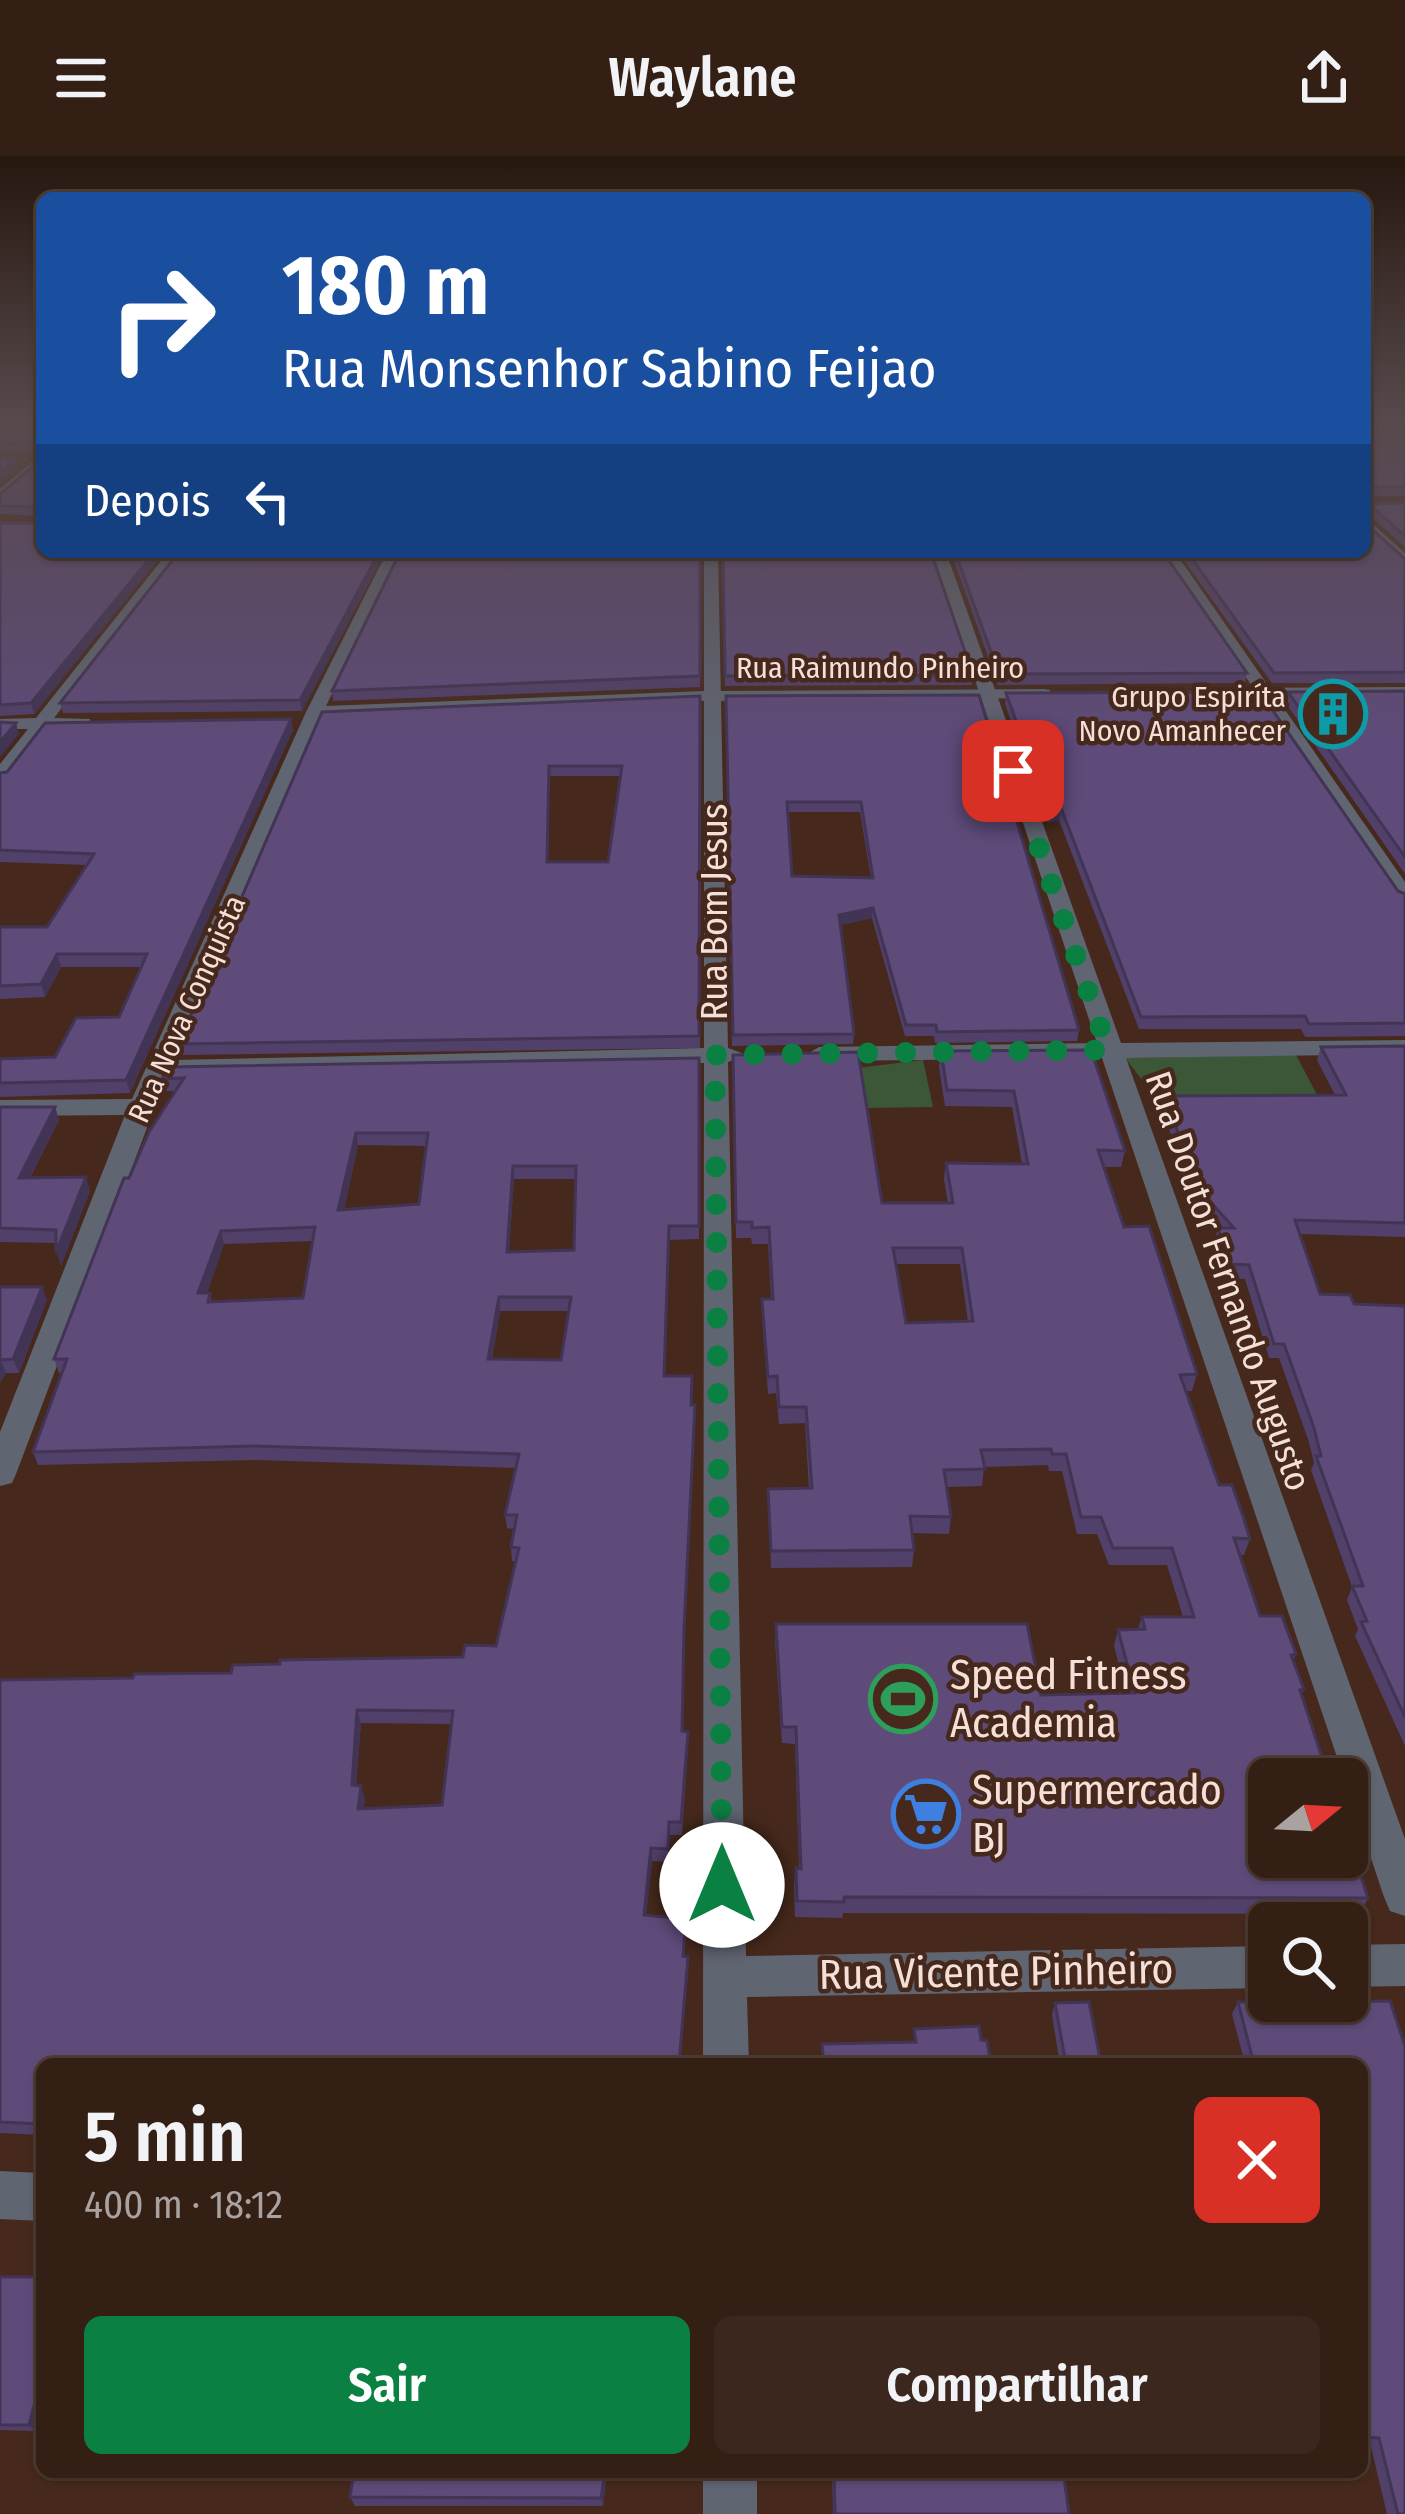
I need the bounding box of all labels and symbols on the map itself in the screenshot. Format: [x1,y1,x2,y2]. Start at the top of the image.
street label: Rua Raimundo Pinheiro [736,650,1024,686]
place label: Grupo Espiríta Novo Amanhecer [1079,679,1287,749]
building icon: Grupo Espiríta Novo Amanhecer [1298,679,1368,749]
pin [962,720,1064,822]
street label: Rua Bom Jesus [693,804,737,1020]
street label: Rua Nova Conquista [121,890,253,1128]
street label: Rua Doutor Fernando Augusto [1136,1066,1320,1496]
place label: Speed Fitness Academia [950,1650,1187,1748]
sports icon: Speed Fitness Academia [868,1664,938,1734]
north arrow [1248,1758,1368,1878]
place label: Supermercado BJ [972,1765,1222,1863]
supermarket icon: Supermercado BJ [891,1779,961,1849]
position arrow [659,1822,785,1948]
street label: Rua Vicente Pinheiro [818,1944,1174,2000]

